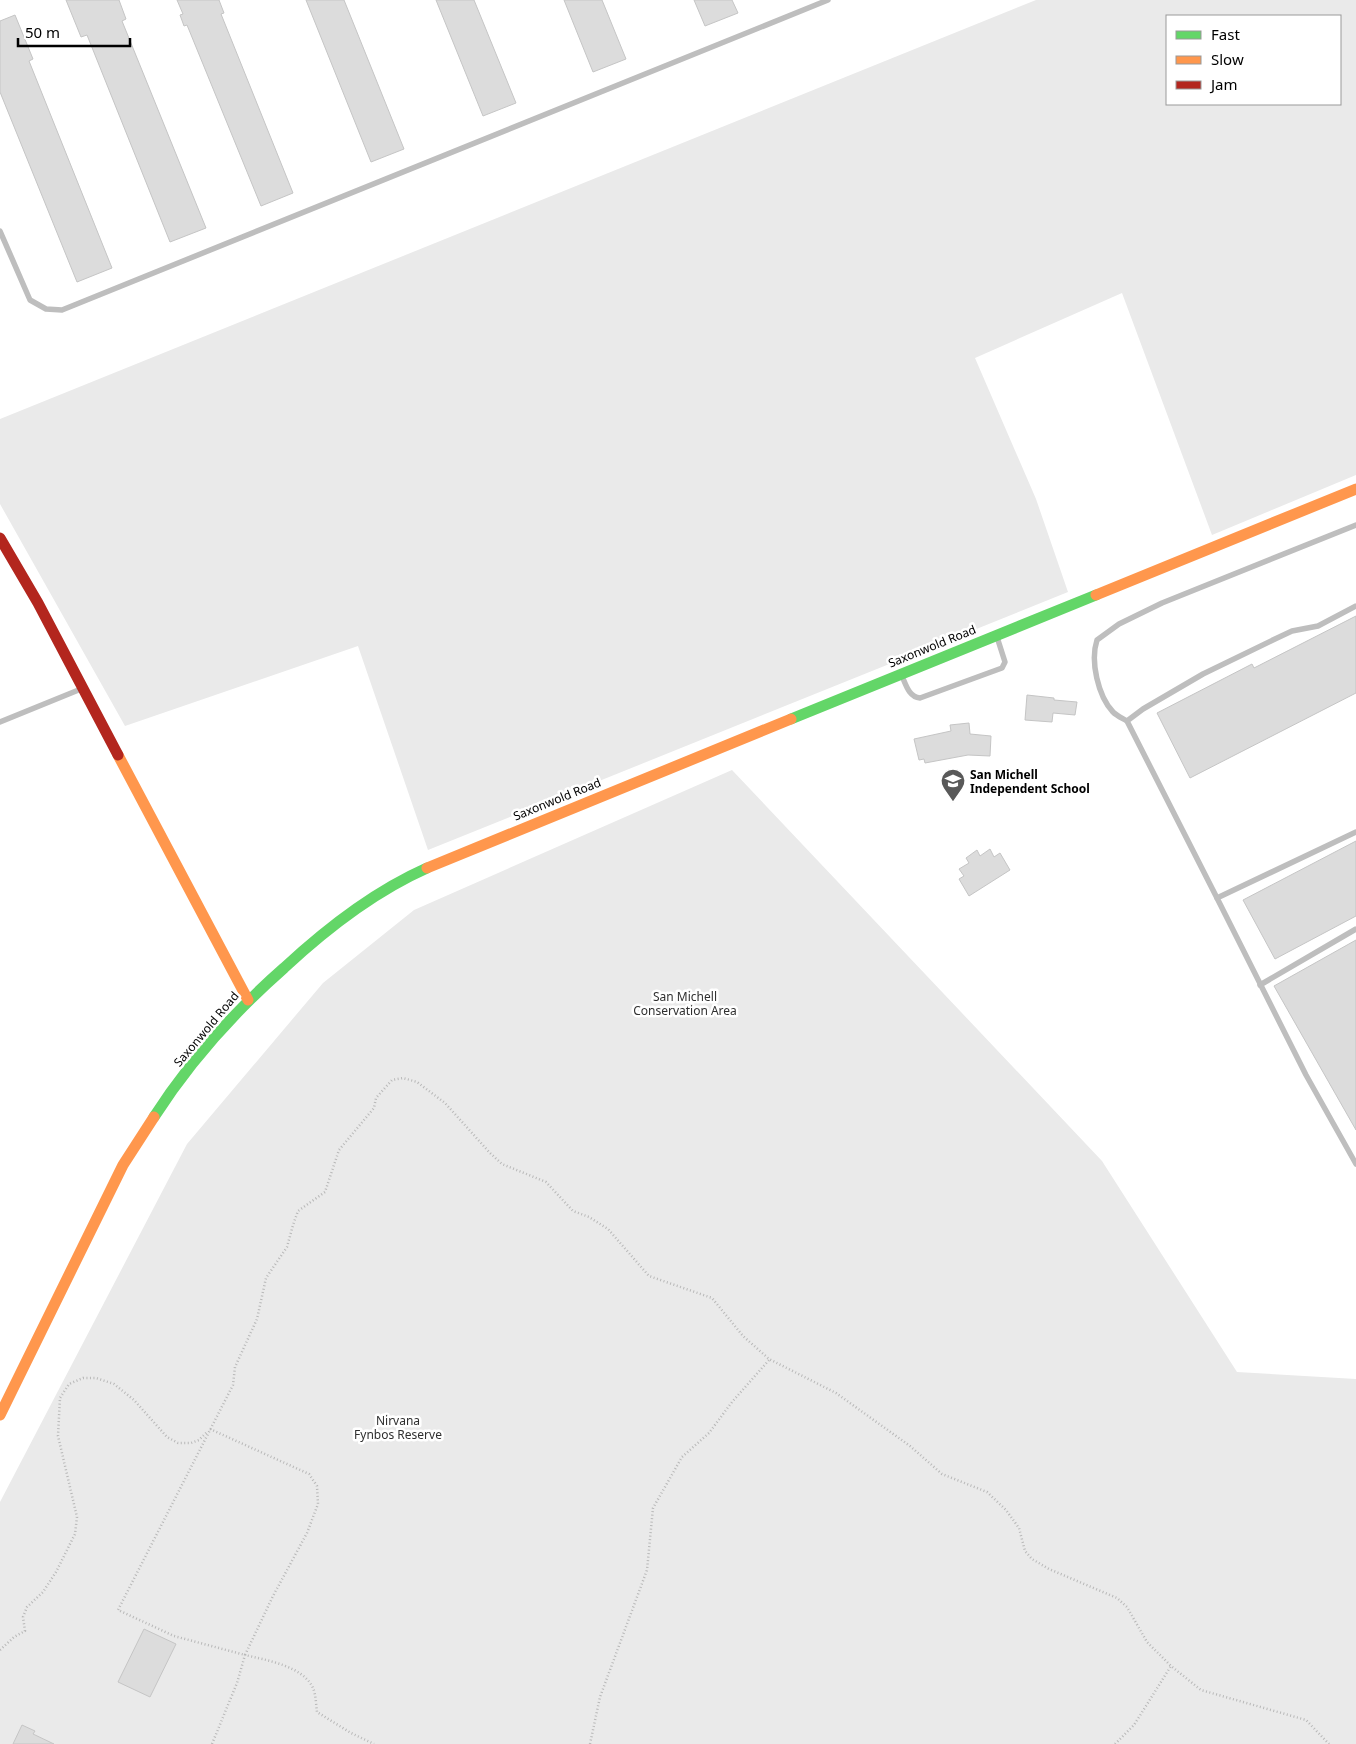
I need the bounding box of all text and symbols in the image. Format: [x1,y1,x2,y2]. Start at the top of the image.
scale bar [18,15,130,47]
legend [1166,15,1341,105]
text: 50 m [25,22,60,42]
text: Fast [1211,24,1240,44]
text: Slow [1211,49,1244,69]
text: Jam [1209,74,1238,94]
street label: Saxonwold Road [886,621,978,671]
place label: San Michell Independent School [970,766,1090,797]
school or university icon: San Michell Independent School [940,768,966,802]
street label: Saxonwold Road [511,774,603,824]
street label: Saxonwold Road [170,988,242,1070]
park label: San Michell Conservation Area [633,988,737,1019]
park label: Nirvana Fynbos Reserve [354,1412,442,1443]

